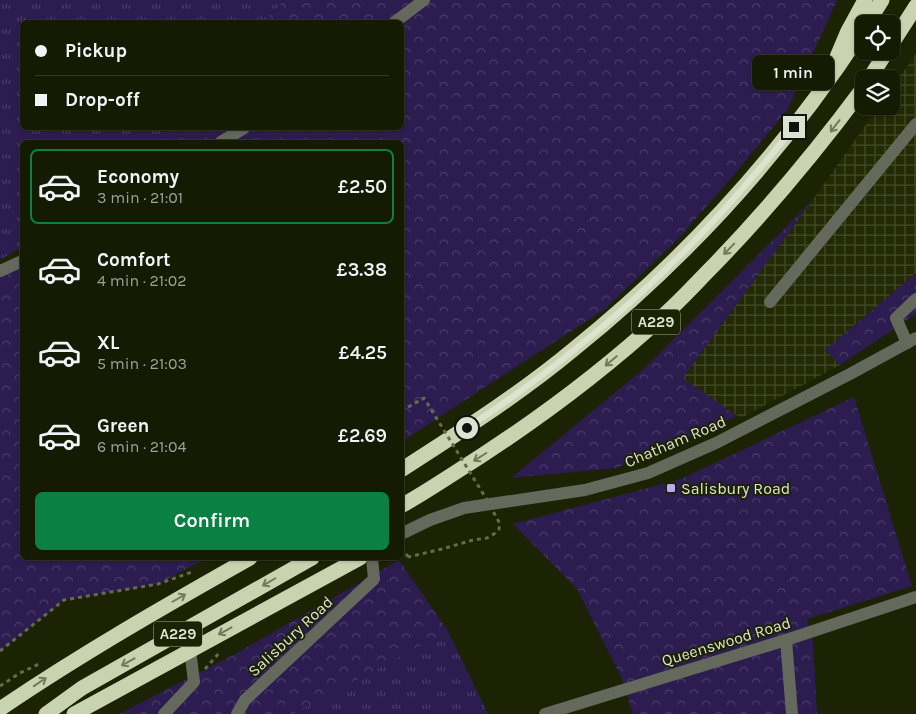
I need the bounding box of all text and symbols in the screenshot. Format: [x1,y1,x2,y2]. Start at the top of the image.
map controls [855,15,900,115]
button: locate [855,15,900,60]
text: Pickup [65,40,127,62]
callout: 1 min [753,54,835,90]
text: 1 min [773,63,813,82]
button: layers [855,70,900,115]
text: Drop-off [65,89,140,111]
route end [783,116,805,138]
one-way arrow [829,119,840,132]
icon: car [37,164,82,209]
text: Economy [97,166,179,188]
text: £2.50 [338,176,387,198]
text: 3 min · 21:01 [97,188,183,207]
one-way arrow [723,243,735,256]
icon: car [37,247,82,292]
text: Comfort [97,249,171,271]
text: £3.38 [336,259,387,281]
text: 4 min · 21:02 [97,271,187,290]
road number: A229 [632,310,680,334]
icon: car [37,330,82,375]
text: XL [97,332,119,354]
text: £4.25 [338,342,387,364]
text: 5 min · 21:03 [97,354,187,373]
one-way arrow [605,355,618,366]
street label: Chatham Road [622,412,729,471]
icon: car [37,413,82,458]
text: Green [97,415,149,437]
route start [456,417,478,439]
text: £2.69 [338,425,387,447]
text: 6 min · 21:04 [97,437,187,456]
one-way arrow [474,452,488,462]
place label: Salisbury Road [681,479,790,498]
marker: Salisbury Road [665,482,677,494]
button: Confirm [35,492,389,550]
one-way arrow [263,577,277,587]
one-way arrow [172,592,186,602]
street label: Salisbury Road [244,592,337,681]
street label: Queenswood Road [659,613,793,670]
road number: A229 [154,622,202,646]
one-way arrow [218,627,233,636]
one-way arrow [121,657,136,667]
one-way arrow [33,677,47,687]

